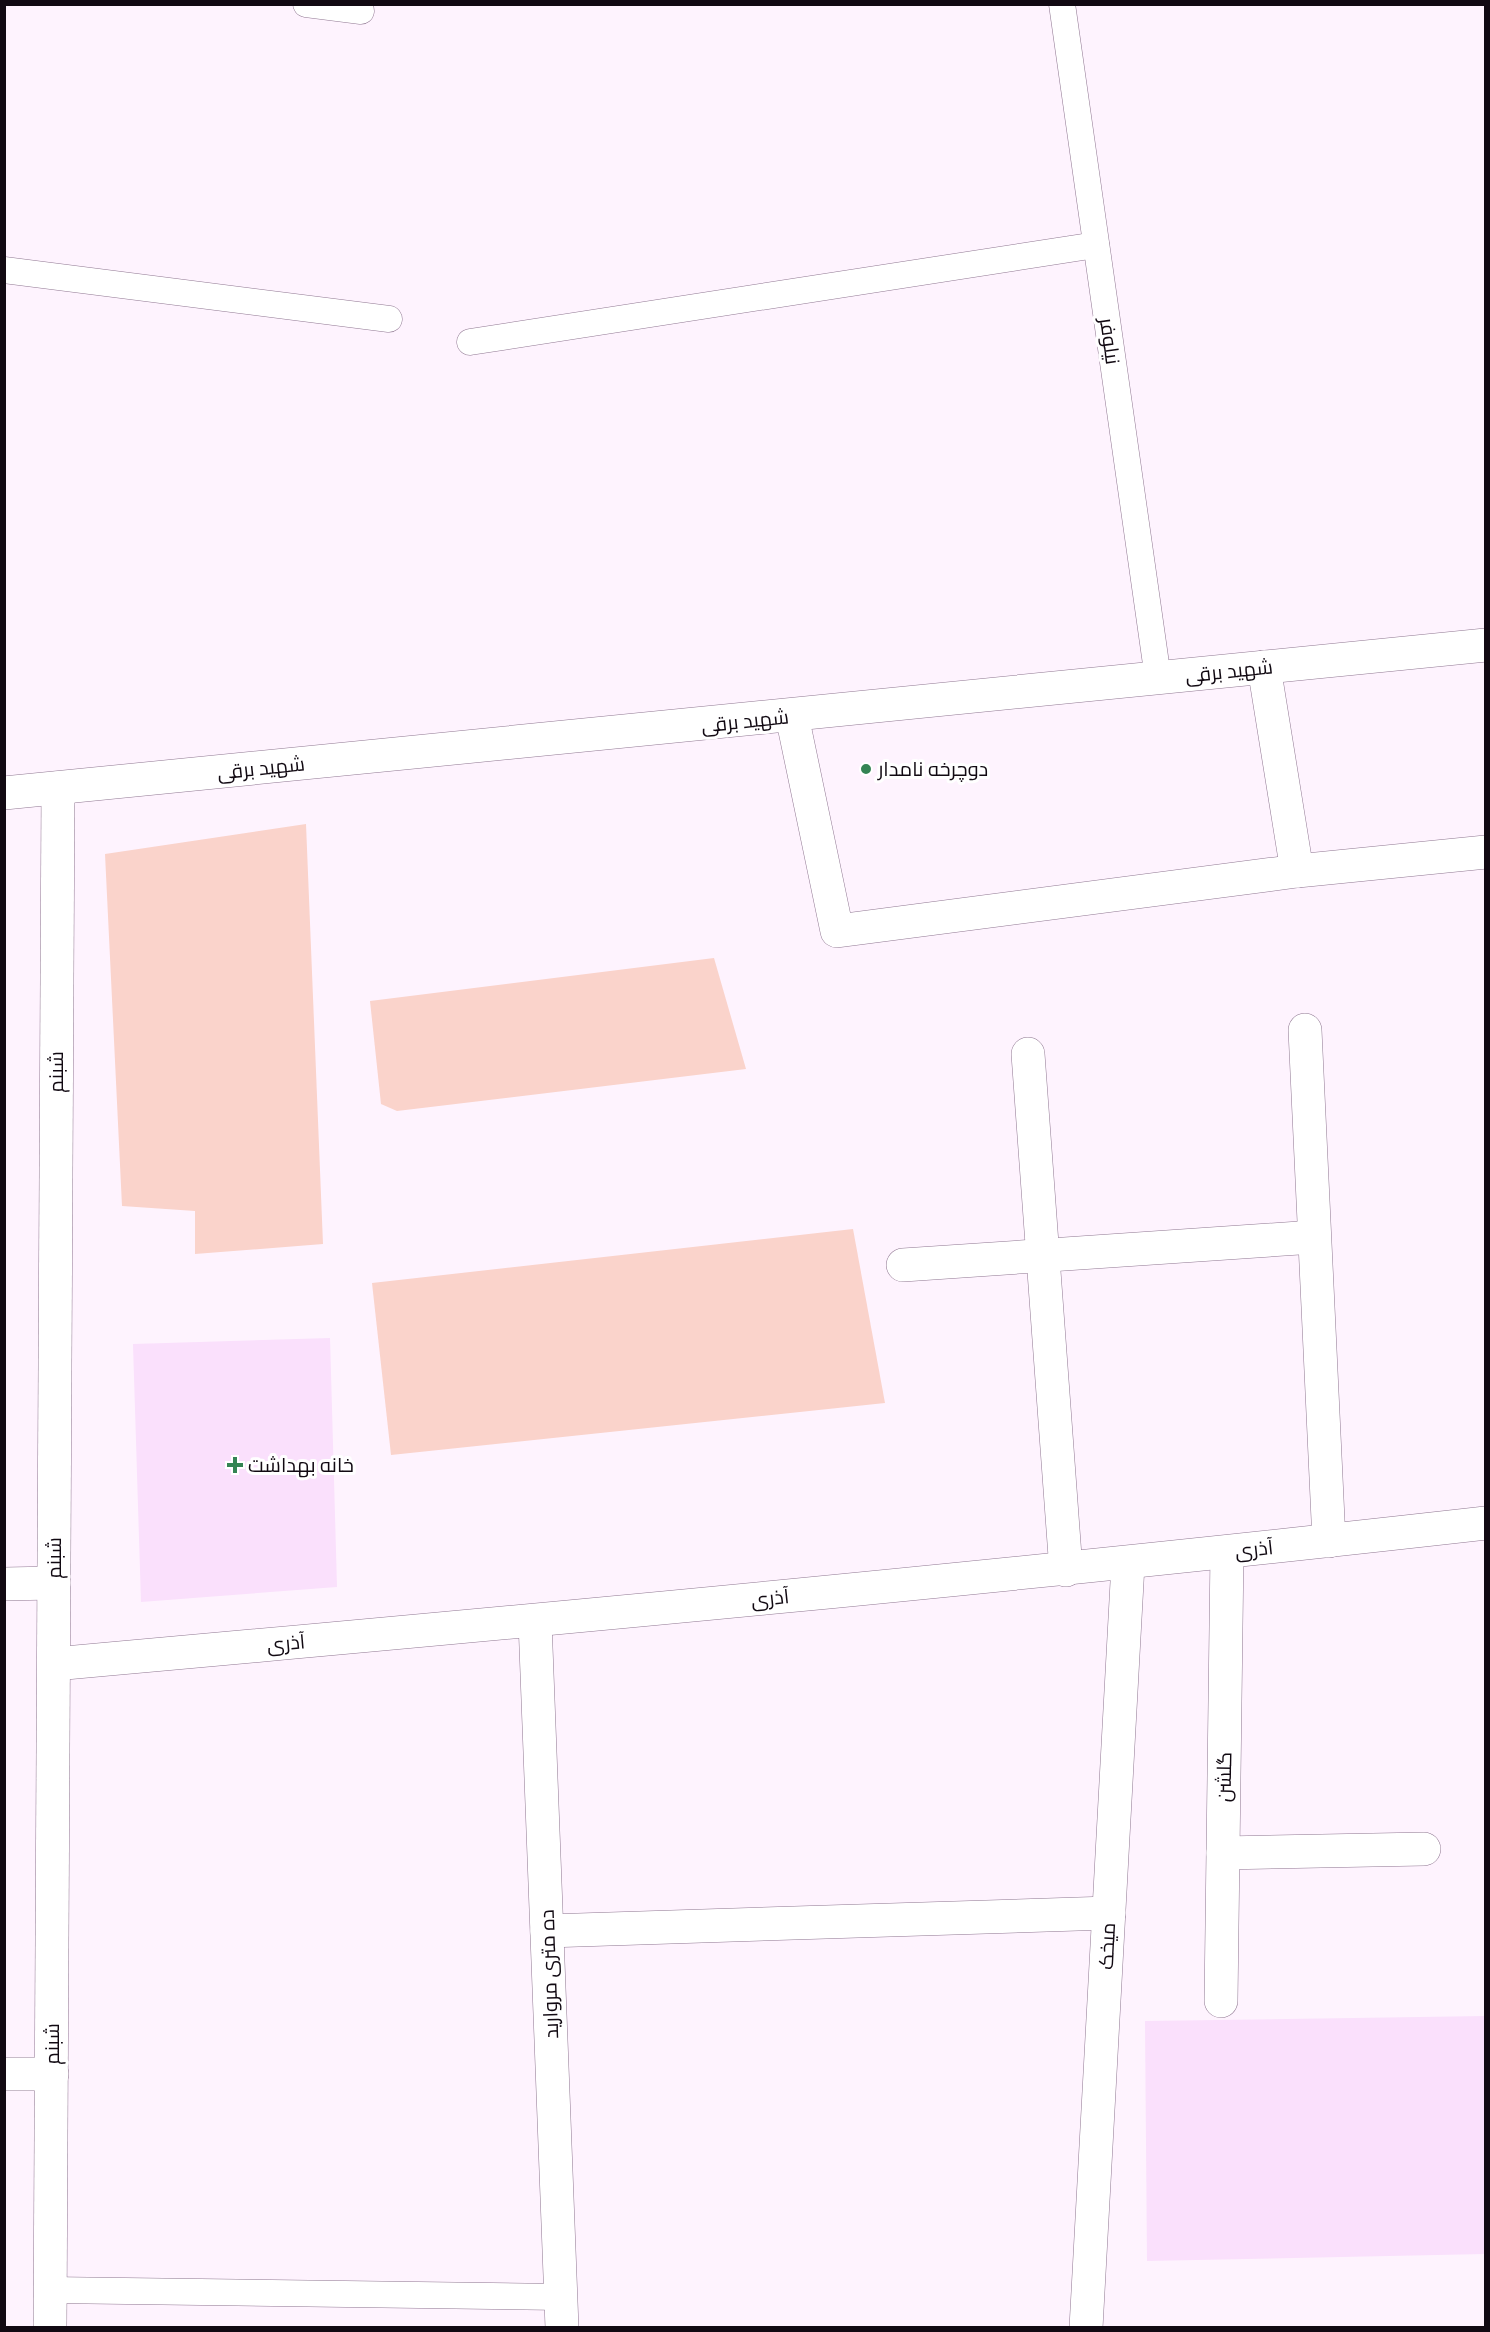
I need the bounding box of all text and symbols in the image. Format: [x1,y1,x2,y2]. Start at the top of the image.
street label: نیلوفر [1095,315,1125,366]
street label: شهید برقی [1184,654,1274,689]
street label: شهید برقی [700,704,790,739]
street label: شهید برقی [216,751,306,786]
place label: دوچرخه نامدار [877,757,988,782]
marker: دوچرخه نامدار [859,762,873,776]
street label: شبنم [44,1051,70,1093]
place label: خانه بهداشت [248,1453,354,1478]
marker: خانه بهداشت [226,1456,244,1474]
street label: آذری [1234,1535,1275,1564]
street label: شبنم [42,1537,68,1579]
street label: آذری [750,1584,791,1613]
street label: آذری [266,1629,307,1658]
street label: گلشن [1212,1752,1237,1802]
street label: ده متری مروارید [535,1909,564,2039]
street label: میخک [1094,1922,1120,1970]
street label: شبنم [40,2023,66,2065]

